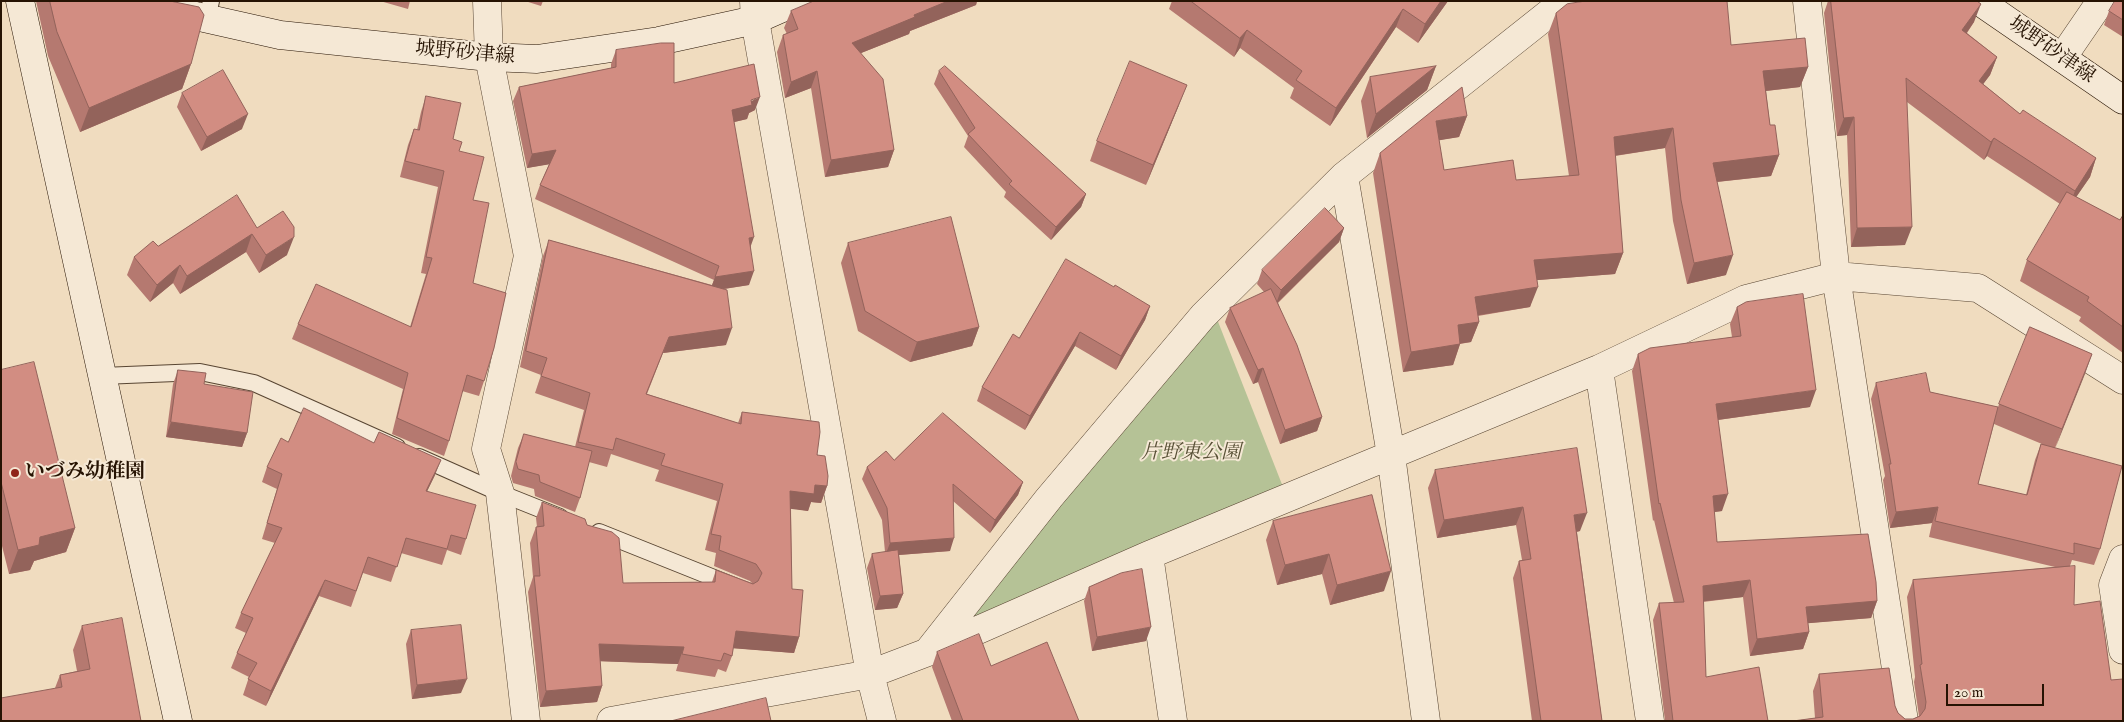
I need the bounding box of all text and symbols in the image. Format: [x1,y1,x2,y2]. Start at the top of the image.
street label: 城野砂津線 [2003,12,2099,90]
street label: 城野砂津線 [414,38,516,70]
park label: 片野東公園 [1141,442,1241,466]
place label: いづみ幼稚園 [25,461,145,485]
marker: いづみ幼稚園 [9,467,21,479]
scale bar [1949,674,2046,706]
text: 20 m [1954,683,1983,702]

